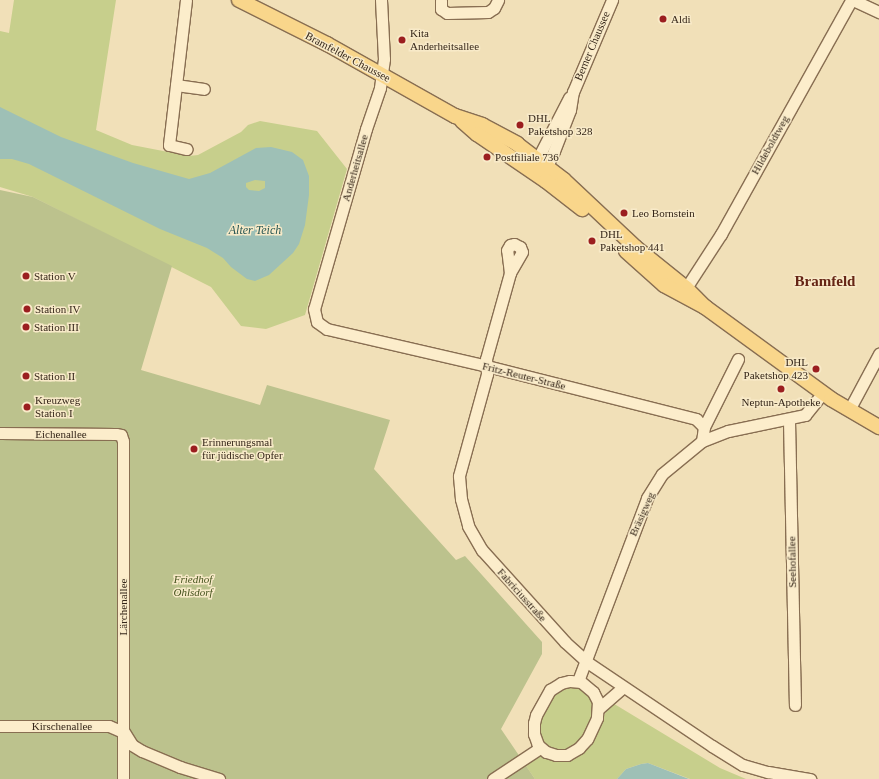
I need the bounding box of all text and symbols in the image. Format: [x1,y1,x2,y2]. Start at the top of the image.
street label: Berner Chaussee [571,9,613,83]
place label: Aldi [671,12,691,26]
marker: Aldi [658,14,668,24]
place label: Kita Anderheitsallee [410,27,479,53]
street label: Bramfelder Chaussee [303,29,393,85]
marker: Kita Anderheitsallee [397,35,407,45]
place label: DHL Paketshop 328 [528,112,592,138]
street label: Hildeboldtweg [748,113,792,177]
marker: DHL Paketshop 328 [515,120,525,130]
street label: Anderheitsallee [339,133,371,203]
place label: Postfiliale 736 [495,150,559,164]
marker: Postfiliale 736 [482,152,492,162]
place label: Leo Bornstein [632,206,695,220]
marker: Leo Bornstein [619,208,629,218]
water label: Alter Teich [229,224,281,238]
place label: DHL Paketshop 441 [600,228,664,254]
marker: DHL Paketshop 441 [587,236,597,246]
place label: Station V [34,269,76,283]
marker: Station V [21,271,31,281]
district label: Bramfeld [795,273,855,291]
place label: Station IV [35,302,81,316]
marker: Station IV [22,304,32,314]
place label: Station III [34,320,79,334]
marker: Station III [21,322,31,332]
place label: DHL Paketshop 423 [744,356,808,382]
street label: Fritz-Reuter-Straße [481,359,567,393]
marker: DHL Paketshop 423 [811,364,821,374]
place label: Station II [34,369,75,383]
marker: Station II [21,371,31,381]
marker: Neptun-Apotheke [776,384,786,394]
place label: Kreuzweg Station I [35,394,80,420]
place label: Neptun-Apotheke [742,395,820,409]
marker: Kreuzweg Station I [22,402,32,412]
street label: Eichenallee [35,427,87,441]
place label: Erinnerungsmal für jüdische Opfer [202,436,283,462]
marker: Erinnerungsmal für jüdische Opfer [189,444,199,454]
street label: Bräsigweg [626,490,658,538]
street label: Seehofallee [785,536,799,588]
street label: Fabriciusstraße [495,566,549,624]
park label: Friedhof Ohlsdorf [173,573,213,599]
street label: Lärchenallee [116,579,130,635]
street label: Kirschenallee [32,719,92,733]

